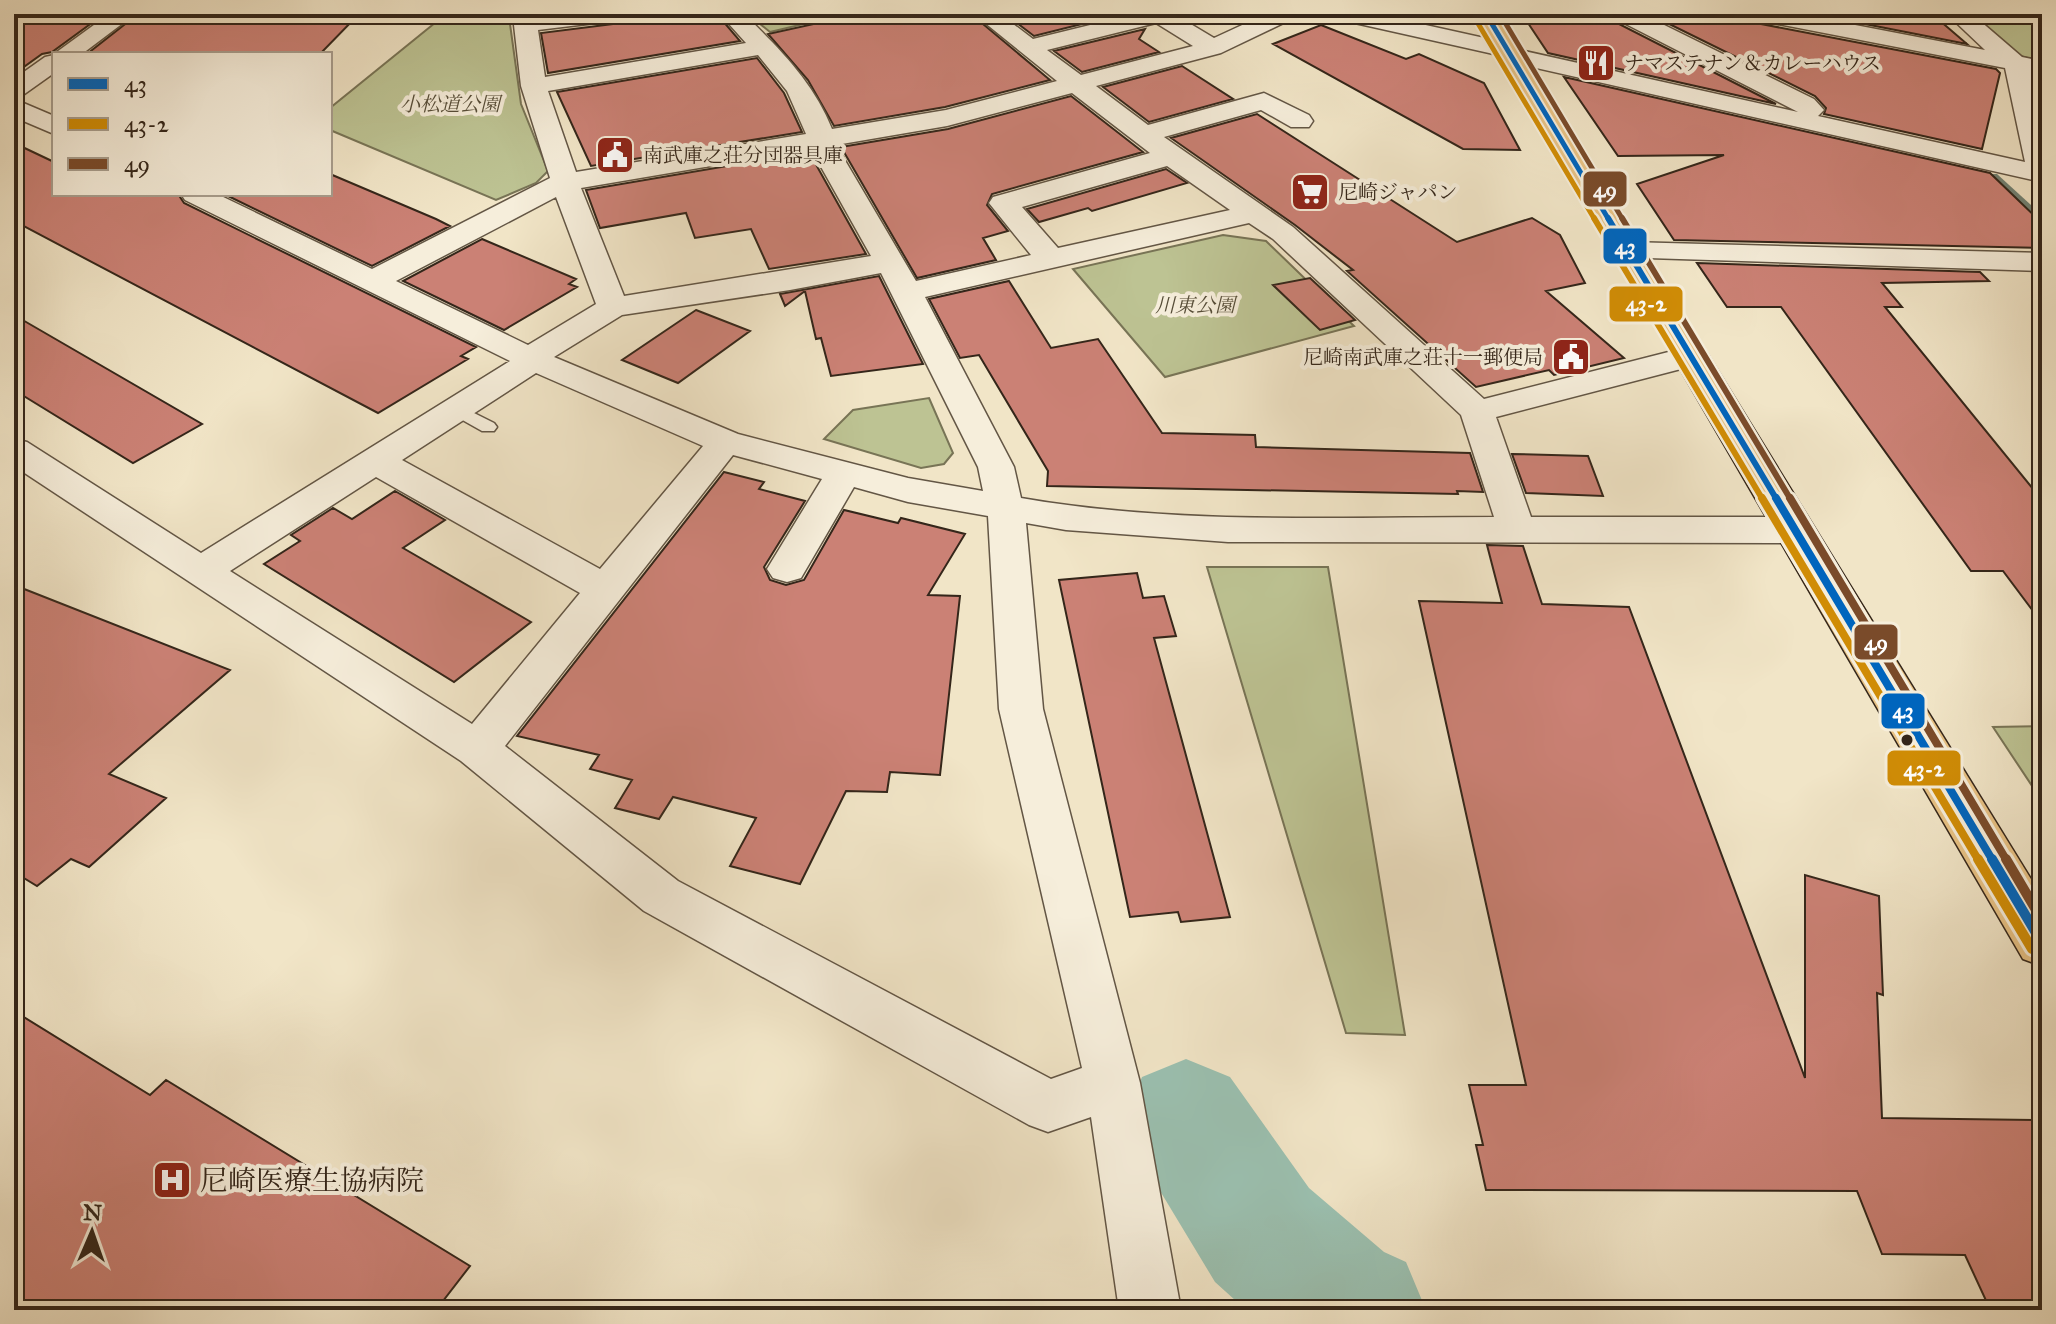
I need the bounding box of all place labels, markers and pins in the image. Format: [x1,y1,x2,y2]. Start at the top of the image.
restaurant icon: ナマステナン＆カレーハウス [1575,42,1617,84]
place label: ナマステナン＆カレーハウス [1624,51,1881,75]
public building icon: 南武庫之荘分団器具庫 [594,134,636,176]
place label: 南武庫之荘分団器具庫 [643,143,843,167]
supermarket icon: 尼崎ジャパン [1289,171,1331,213]
place label: 尼崎ジャパン [1338,180,1458,204]
public building icon: 尼崎南武庫之荘十一郵便局 [1550,336,1592,378]
place label: 尼崎南武庫之荘十一郵便局 [1303,345,1543,369]
unlabelled marker [1899,732,1915,748]
hospital icon: 尼崎医療生協病院 [151,1159,193,1201]
place label: 尼崎医療生協病院 [200,1163,424,1198]

